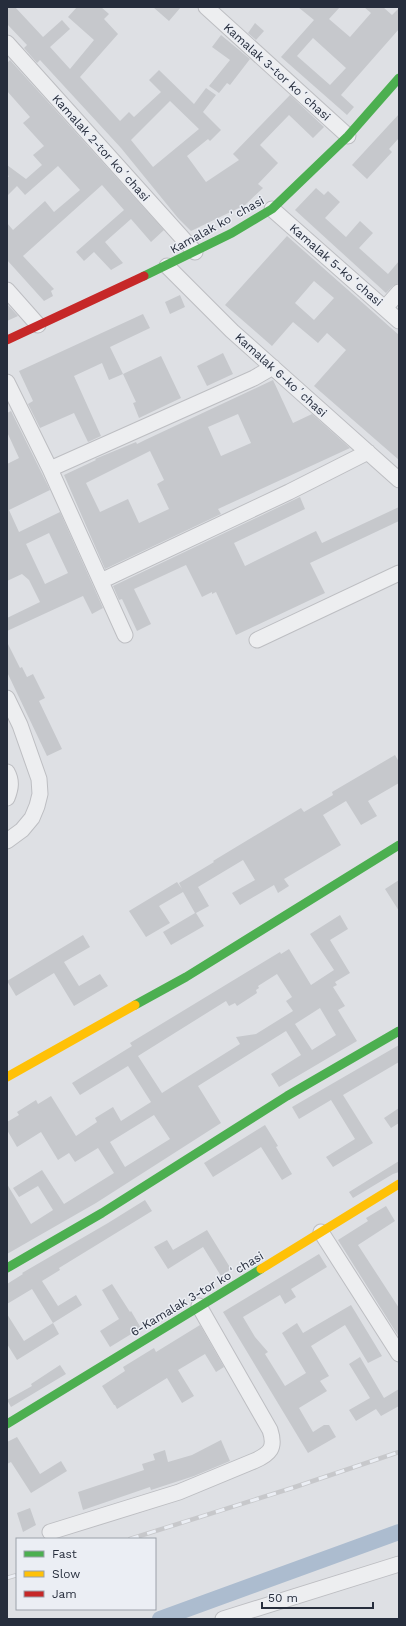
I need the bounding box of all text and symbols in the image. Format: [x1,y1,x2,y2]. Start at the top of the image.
street label: Kamalak 3-tor koʻchasi [221,20,333,124]
street label: Kamalak 2-tor koʻchasi [49,92,153,204]
street label: Kamalak koʻchasi [168,193,266,257]
street label: Kamalak 5-koʻchasi [287,221,385,309]
street label: Kamalak 6-koʻchasi [232,330,330,420]
street label: 6-Kamalak 3-tor koʻchasi [128,1249,266,1339]
legend [16,1538,156,1610]
text: Fast [52,1547,77,1561]
text: Slow [52,1567,80,1581]
scale bar [262,1584,373,1610]
text: Jam [52,1587,77,1601]
text: 50 m [268,1591,298,1605]

